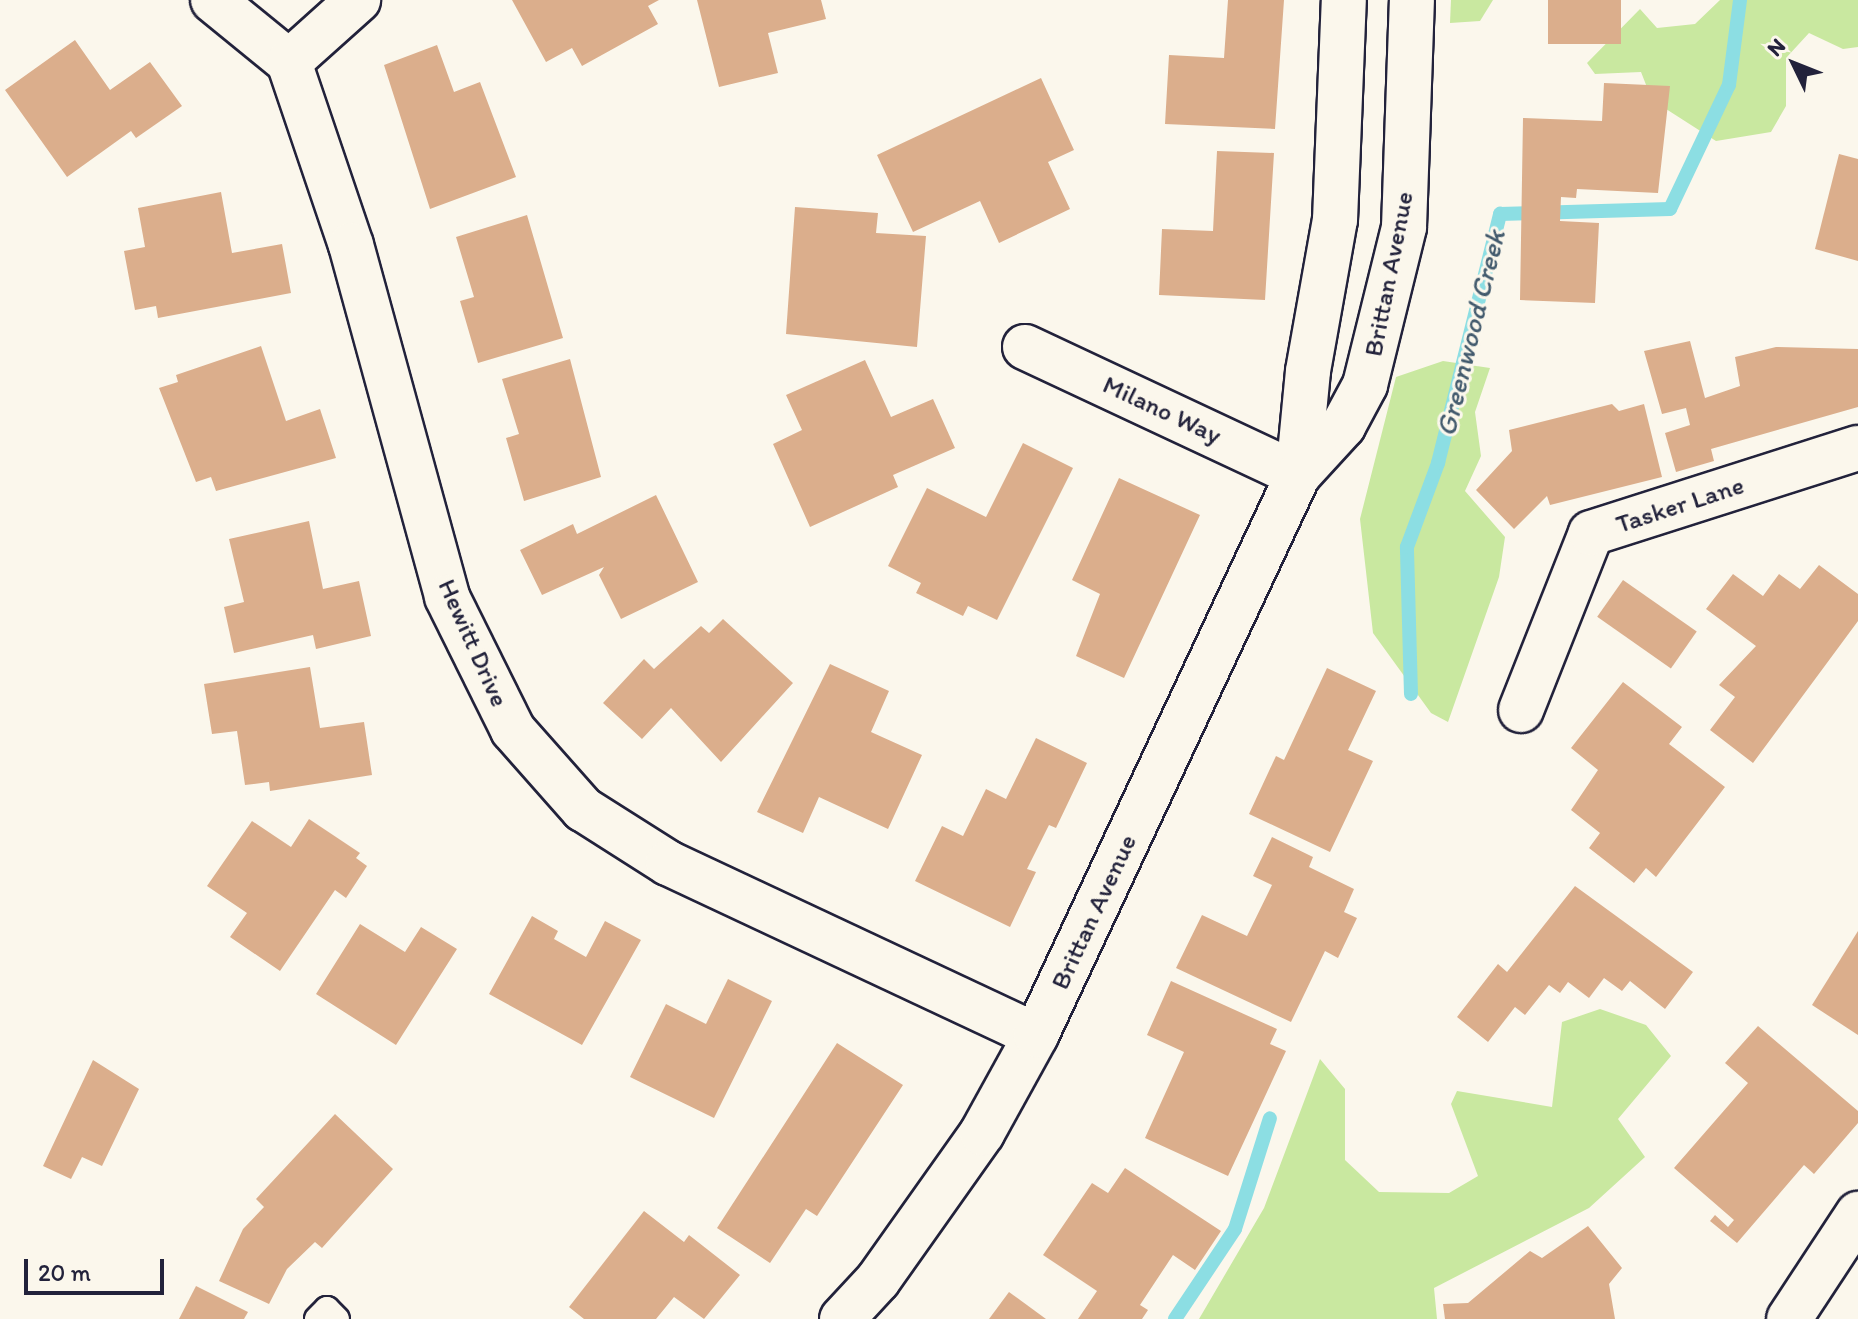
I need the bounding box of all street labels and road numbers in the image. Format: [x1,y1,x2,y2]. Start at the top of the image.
street label: Brittan Avenue [1358,190,1420,358]
street label: Milano Way [1098,369,1226,451]
street label: Tasker Lane [1612,470,1748,540]
street label: Hewitt Drive [431,574,515,712]
street label: Brittan Avenue [1045,830,1143,994]

